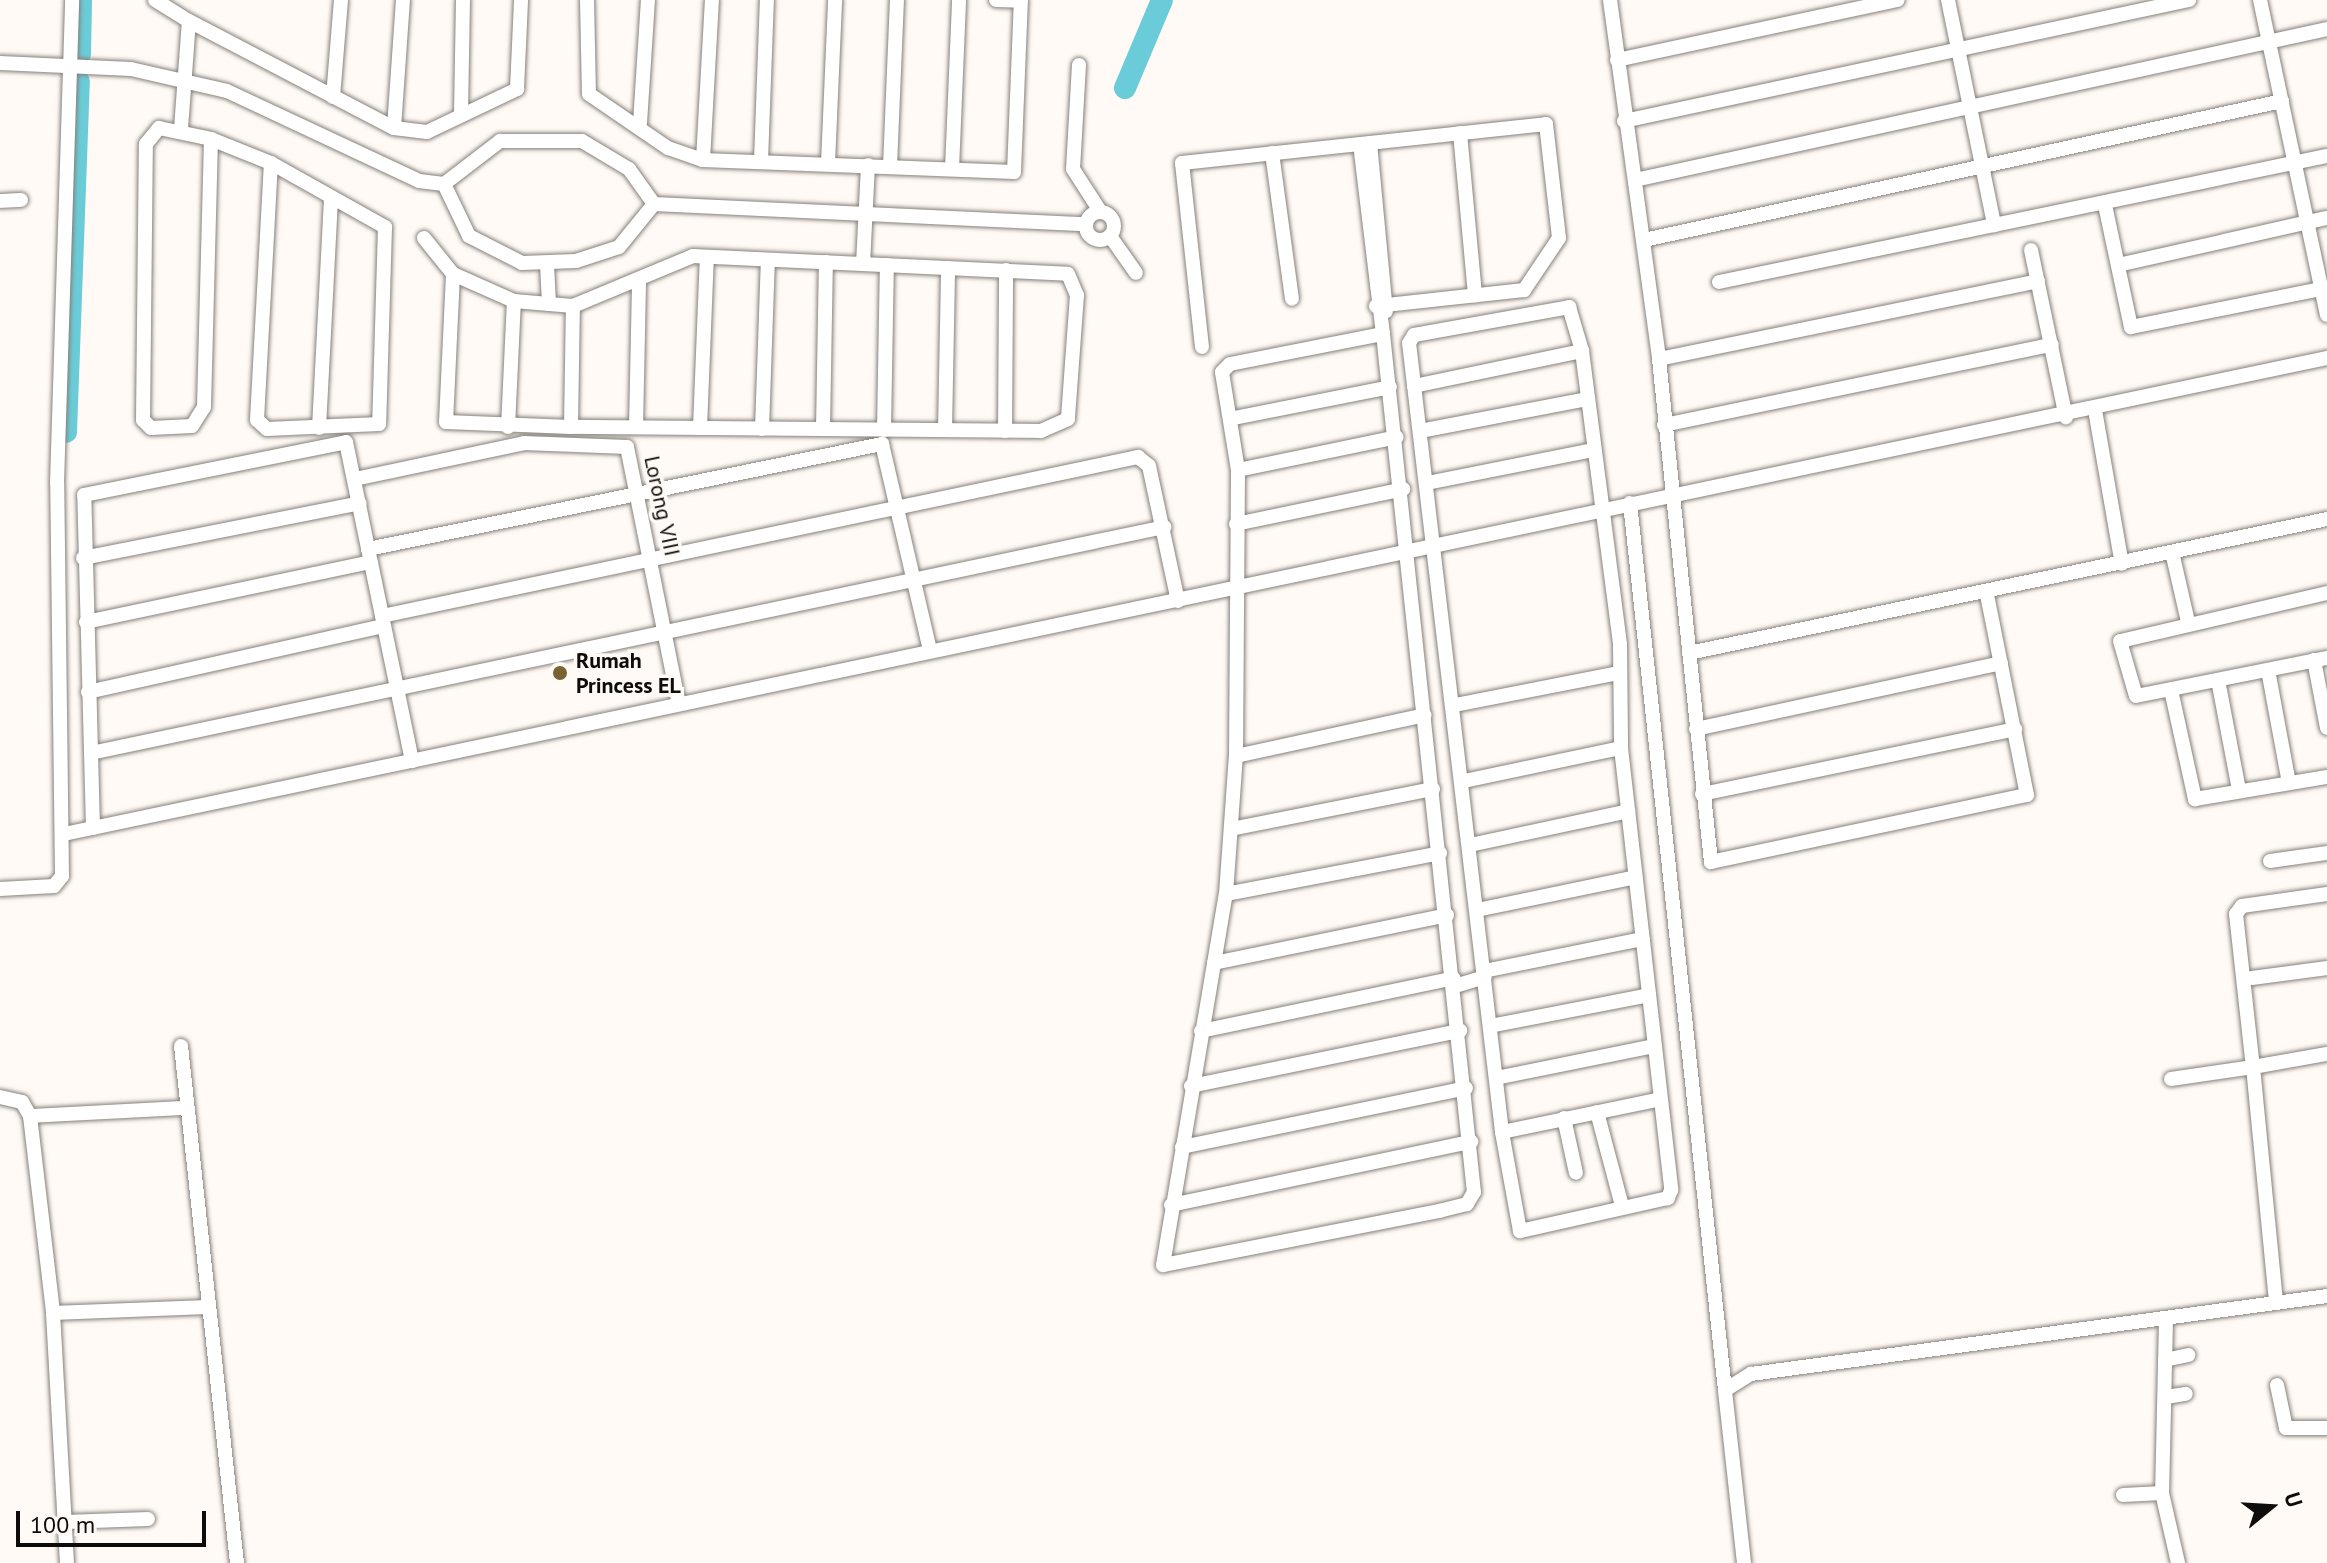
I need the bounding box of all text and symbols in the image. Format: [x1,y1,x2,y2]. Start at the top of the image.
street label: Lorong VIII [638,453,686,559]
place label: Rumah Princess EL [576,647,681,698]
marker: Rumah Princess EL [551,664,569,682]
north arrow [2231,1467,2311,1547]
text: U [2278,1489,2309,1510]
scale bar [20,1495,210,1545]
text: 100 m [30,1509,95,1540]

